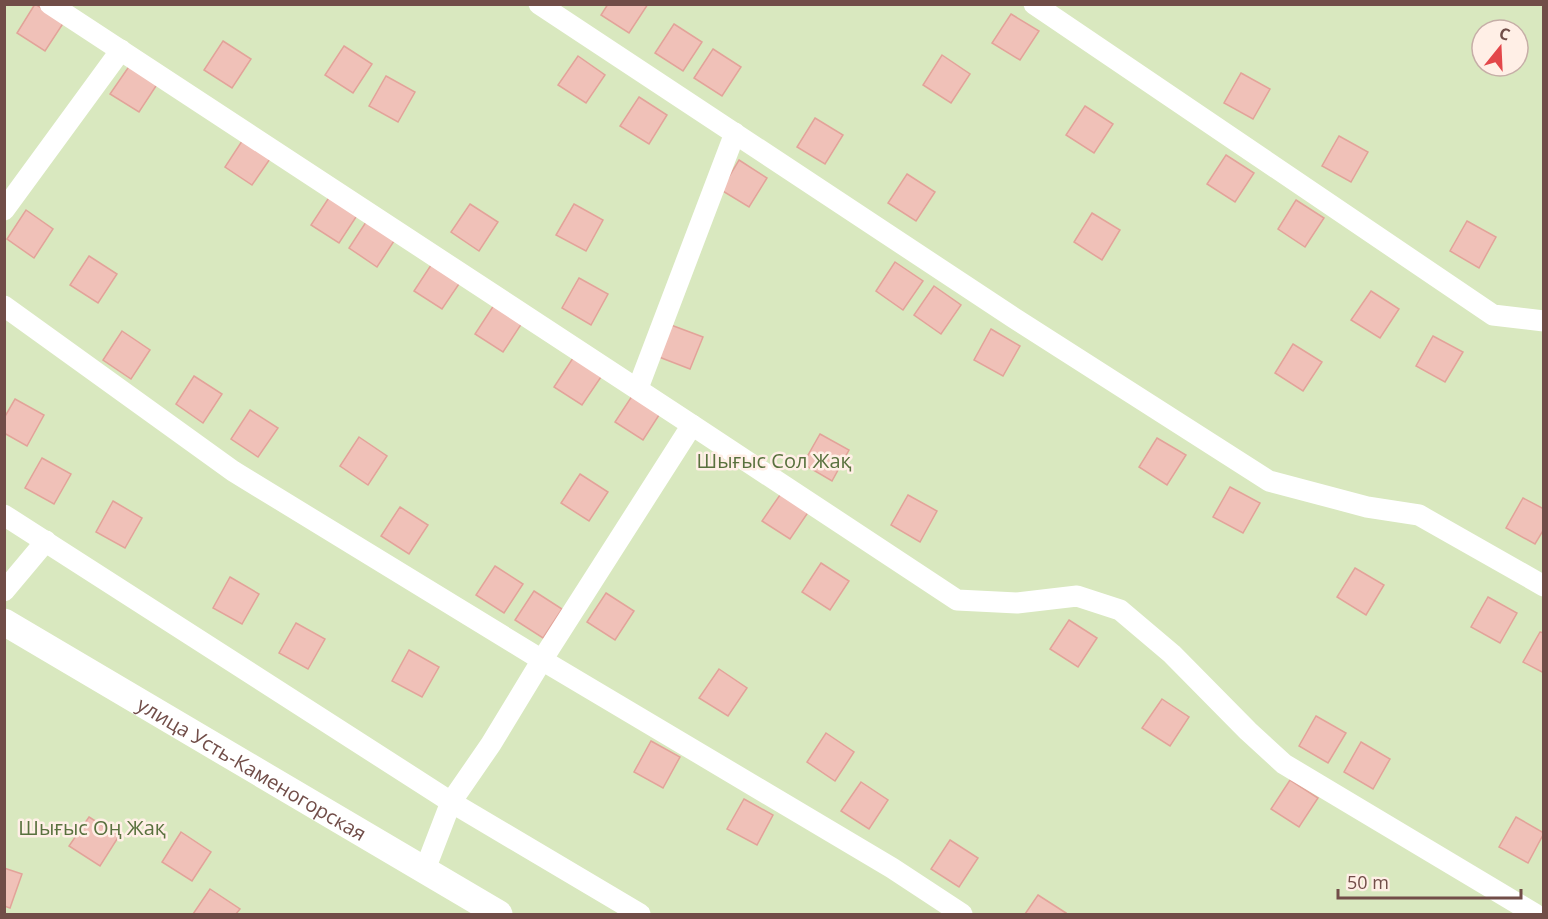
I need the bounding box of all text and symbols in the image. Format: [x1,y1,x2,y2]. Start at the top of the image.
north arrow [1470,18,1530,78]
text: С [1496,22,1513,46]
park label: Шығыс Сол Жақ [697,447,852,474]
street label: улица Усть-Каменогорская [133,690,372,846]
park label: Шығыс Оң Жақ [18,814,166,841]
scale bar [1338,862,1521,900]
text: 50 m [1347,870,1389,894]

